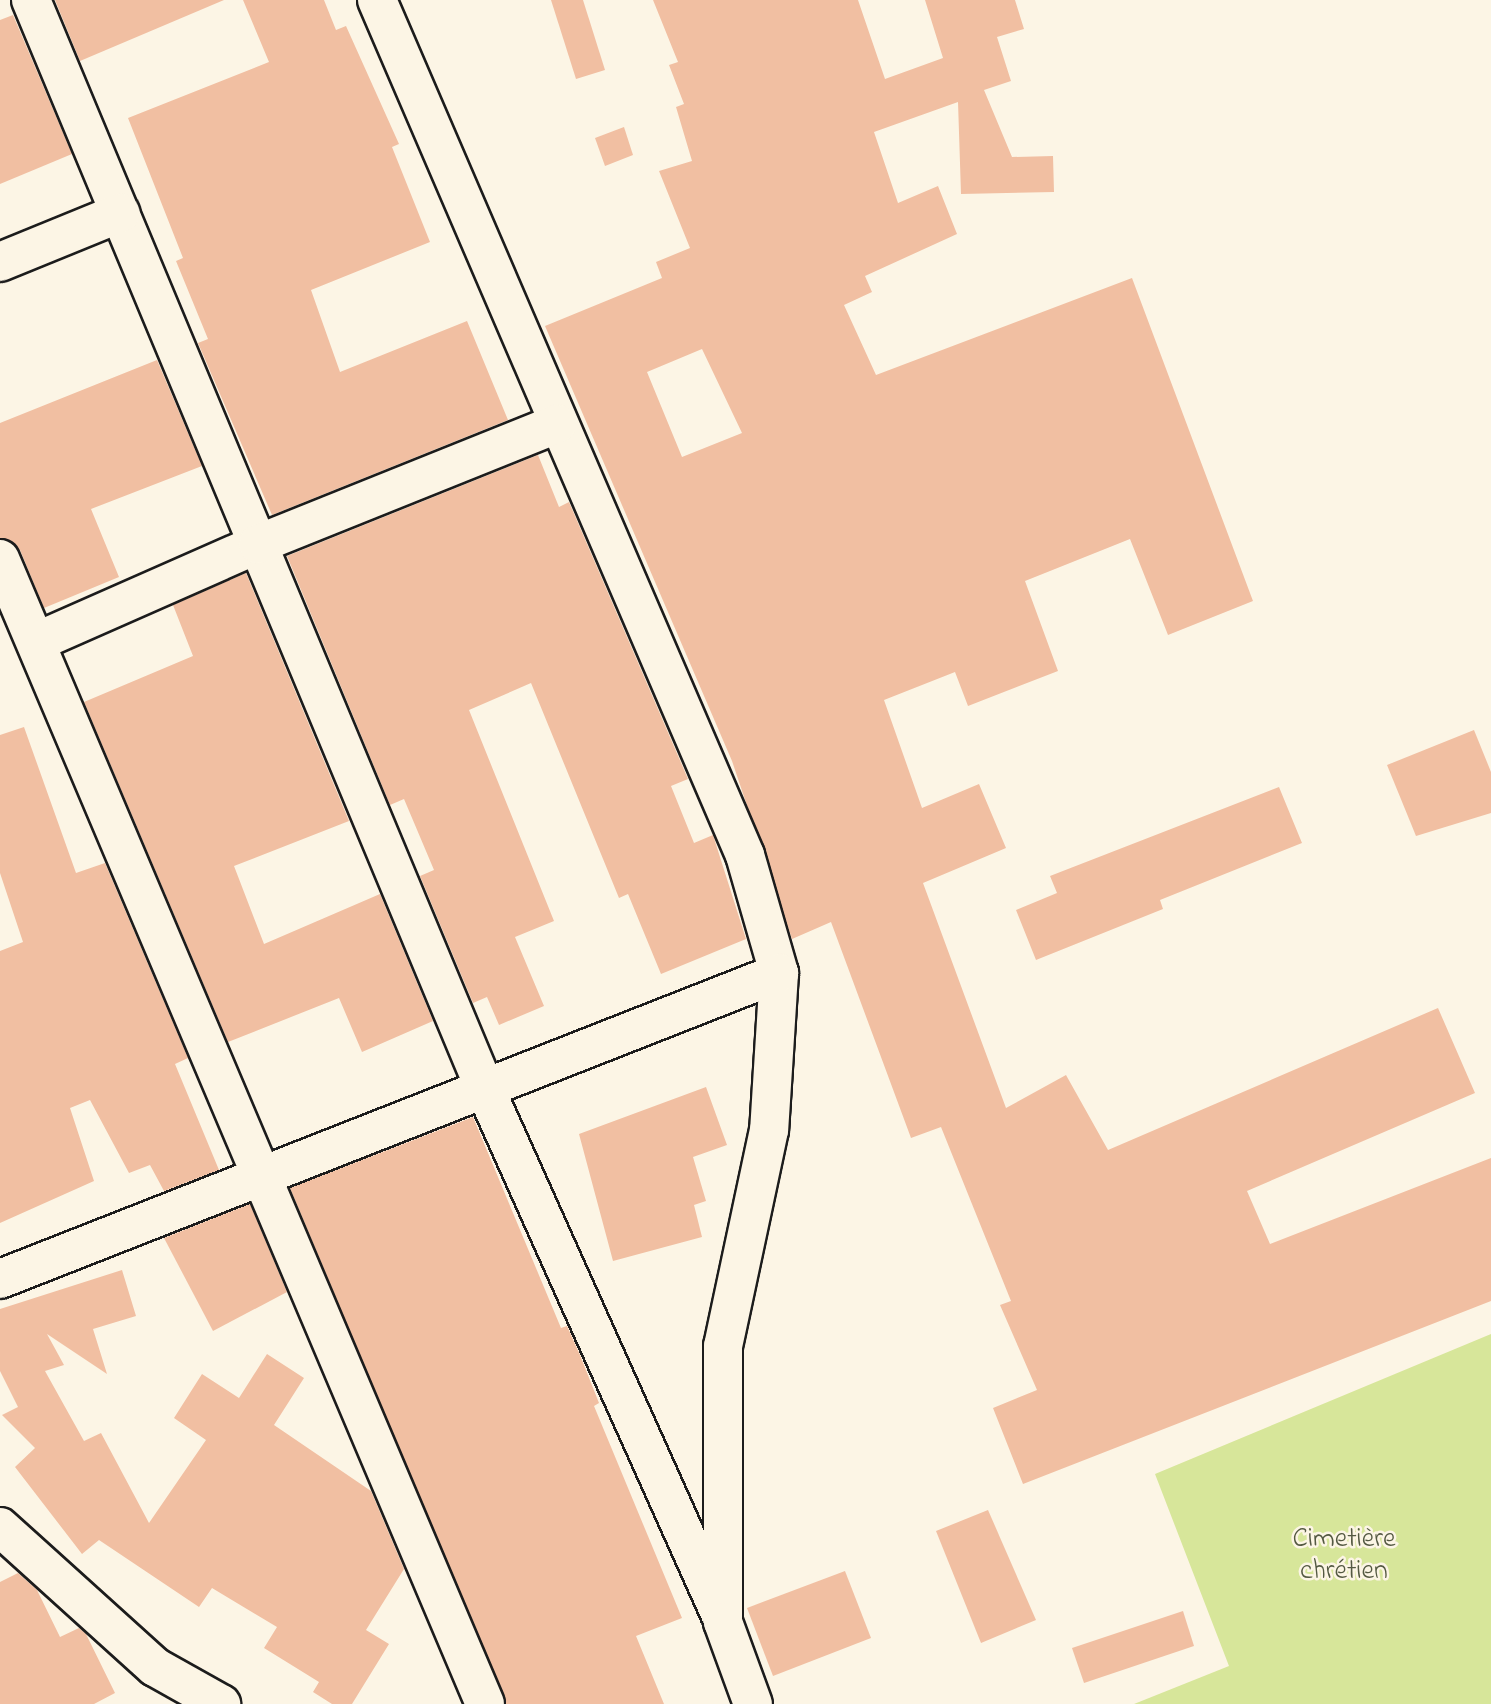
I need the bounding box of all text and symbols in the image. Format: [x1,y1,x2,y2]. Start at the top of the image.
park label: Cimetière chrétien [1293,1523,1395,1589]

